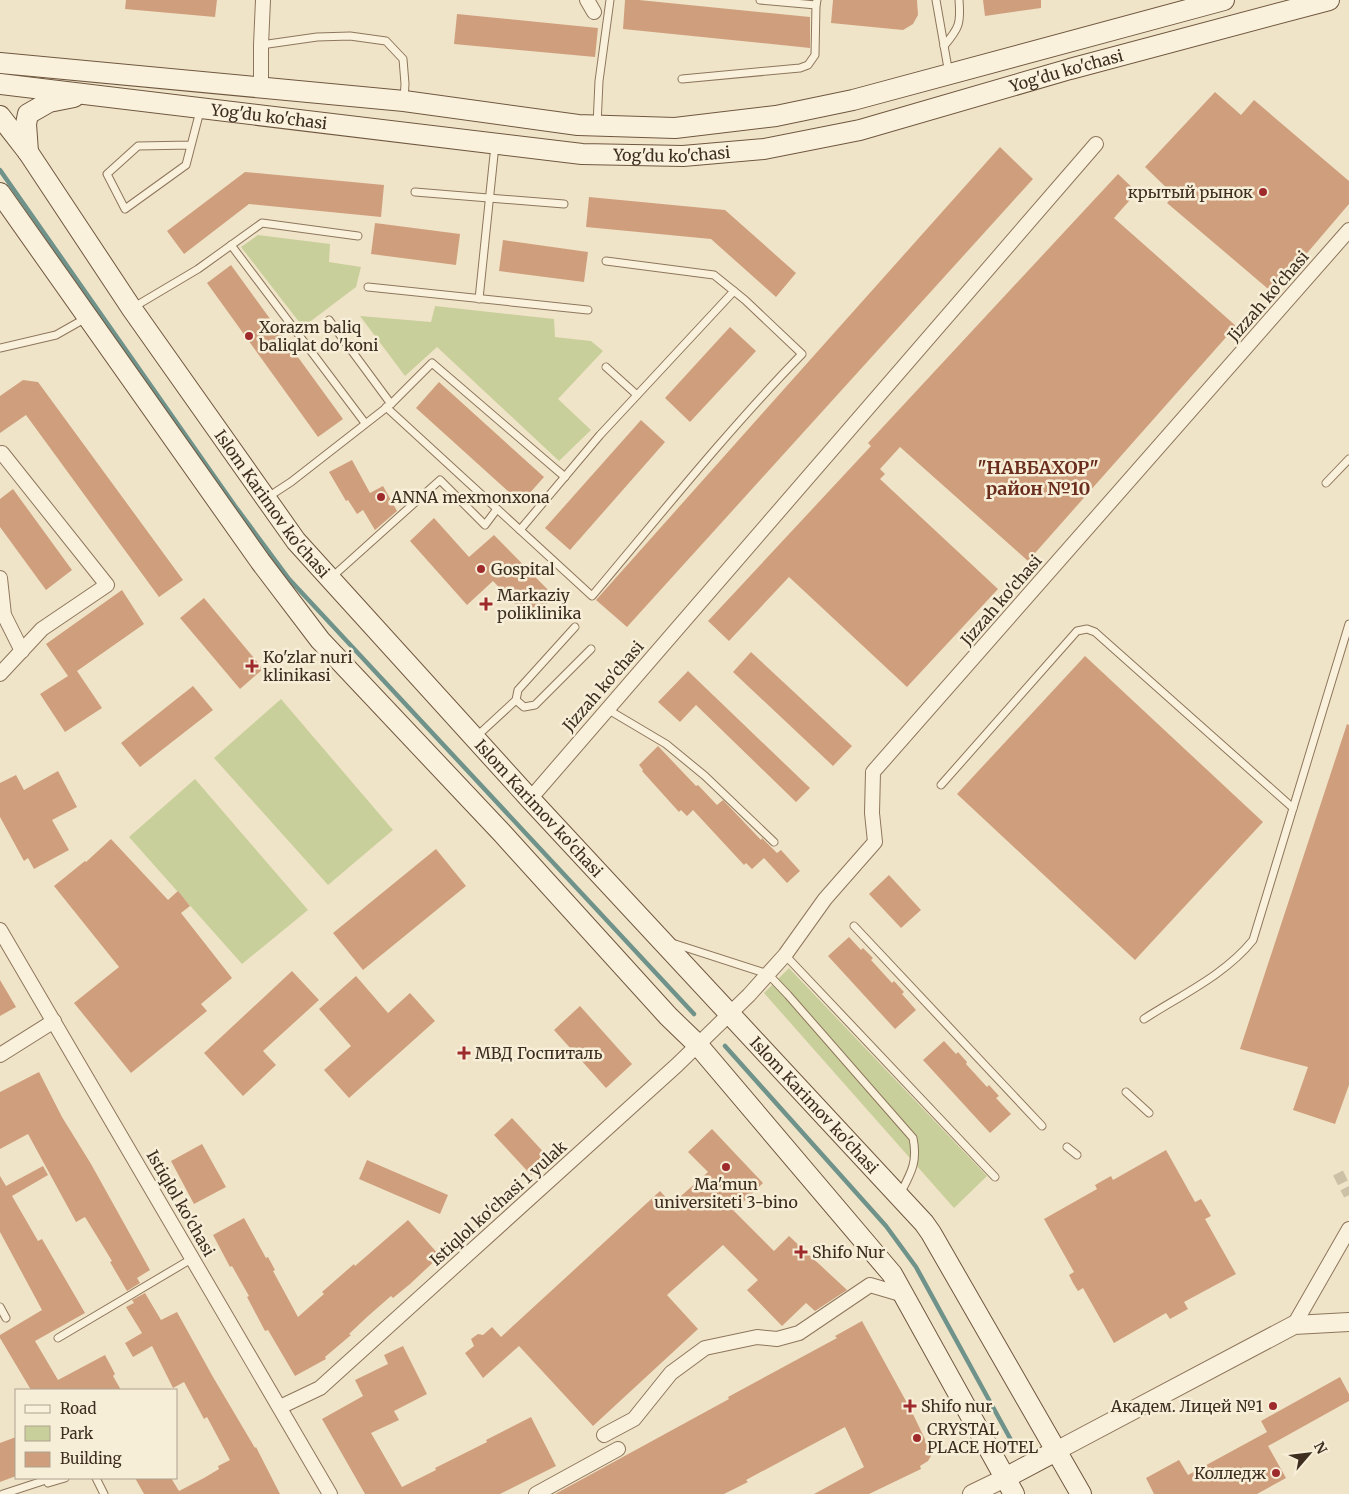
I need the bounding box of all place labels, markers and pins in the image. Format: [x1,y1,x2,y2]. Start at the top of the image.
place label: крытый рынок [1128,182,1253,202]
marker: крытый рынок [1257,186,1269,198]
place label: Xorazm baliq baliqlat do'koni [258,317,379,355]
marker: Xorazm baliq baliqlat do'koni [243,330,255,342]
place label: ANNA mexmonxona [390,487,550,507]
marker: ANNA mexmonxona [375,491,387,503]
place label: Gospital [491,559,555,579]
marker: Gospital [475,563,487,575]
place label: Markaziy poliklinika [497,585,582,623]
marker: Markaziy poliklinika [479,597,493,611]
place label: Ko'zlar nuri klinikasi [263,647,353,685]
marker: Ko'zlar nuri klinikasi [245,659,259,673]
place label: МВД Госпиталь [475,1043,602,1063]
marker: МВД Госпиталь [457,1046,471,1060]
marker: Ma'mun universiteti 3-bino [720,1161,732,1173]
place label: Ma'mun universiteti 3-bino [654,1174,798,1212]
place label: Shifo Nur [812,1242,885,1262]
marker: Shifo Nur [794,1245,808,1259]
place label: Shifo nur [921,1396,992,1416]
place label: Академ. Лицей №1 [1110,1396,1263,1416]
marker: Shifo nur [903,1399,917,1413]
marker: Академ. Лицей №1 [1267,1400,1279,1412]
place label: CRYSTAL PLACE HOTEL [927,1419,1038,1457]
marker: CRYSTAL PLACE HOTEL [911,1432,923,1444]
place label: Колледж [1194,1463,1266,1483]
marker: Колледж [1270,1467,1282,1479]

